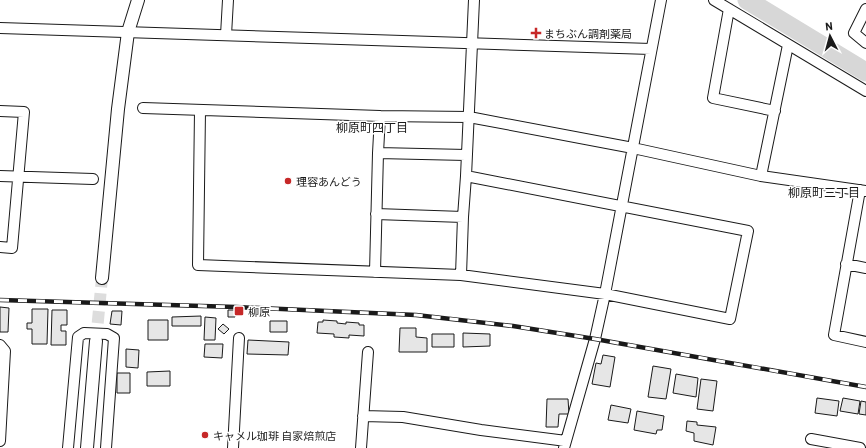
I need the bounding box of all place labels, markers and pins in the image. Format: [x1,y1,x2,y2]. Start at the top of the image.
place label: まちぶん調剤薬局 [544,27,632,40]
marker: まちぶん調剤薬局 [531,28,541,38]
place label: 理容あんどう [296,175,362,188]
marker: 理容あんどう [283,176,293,186]
marker: 柳原 [233,305,245,317]
place label: 柳原 [248,305,270,318]
place label: キャメル珈琲 自家焙煎店 [213,429,336,442]
marker: キャメル珈琲 自家焙煎店 [200,430,210,440]

